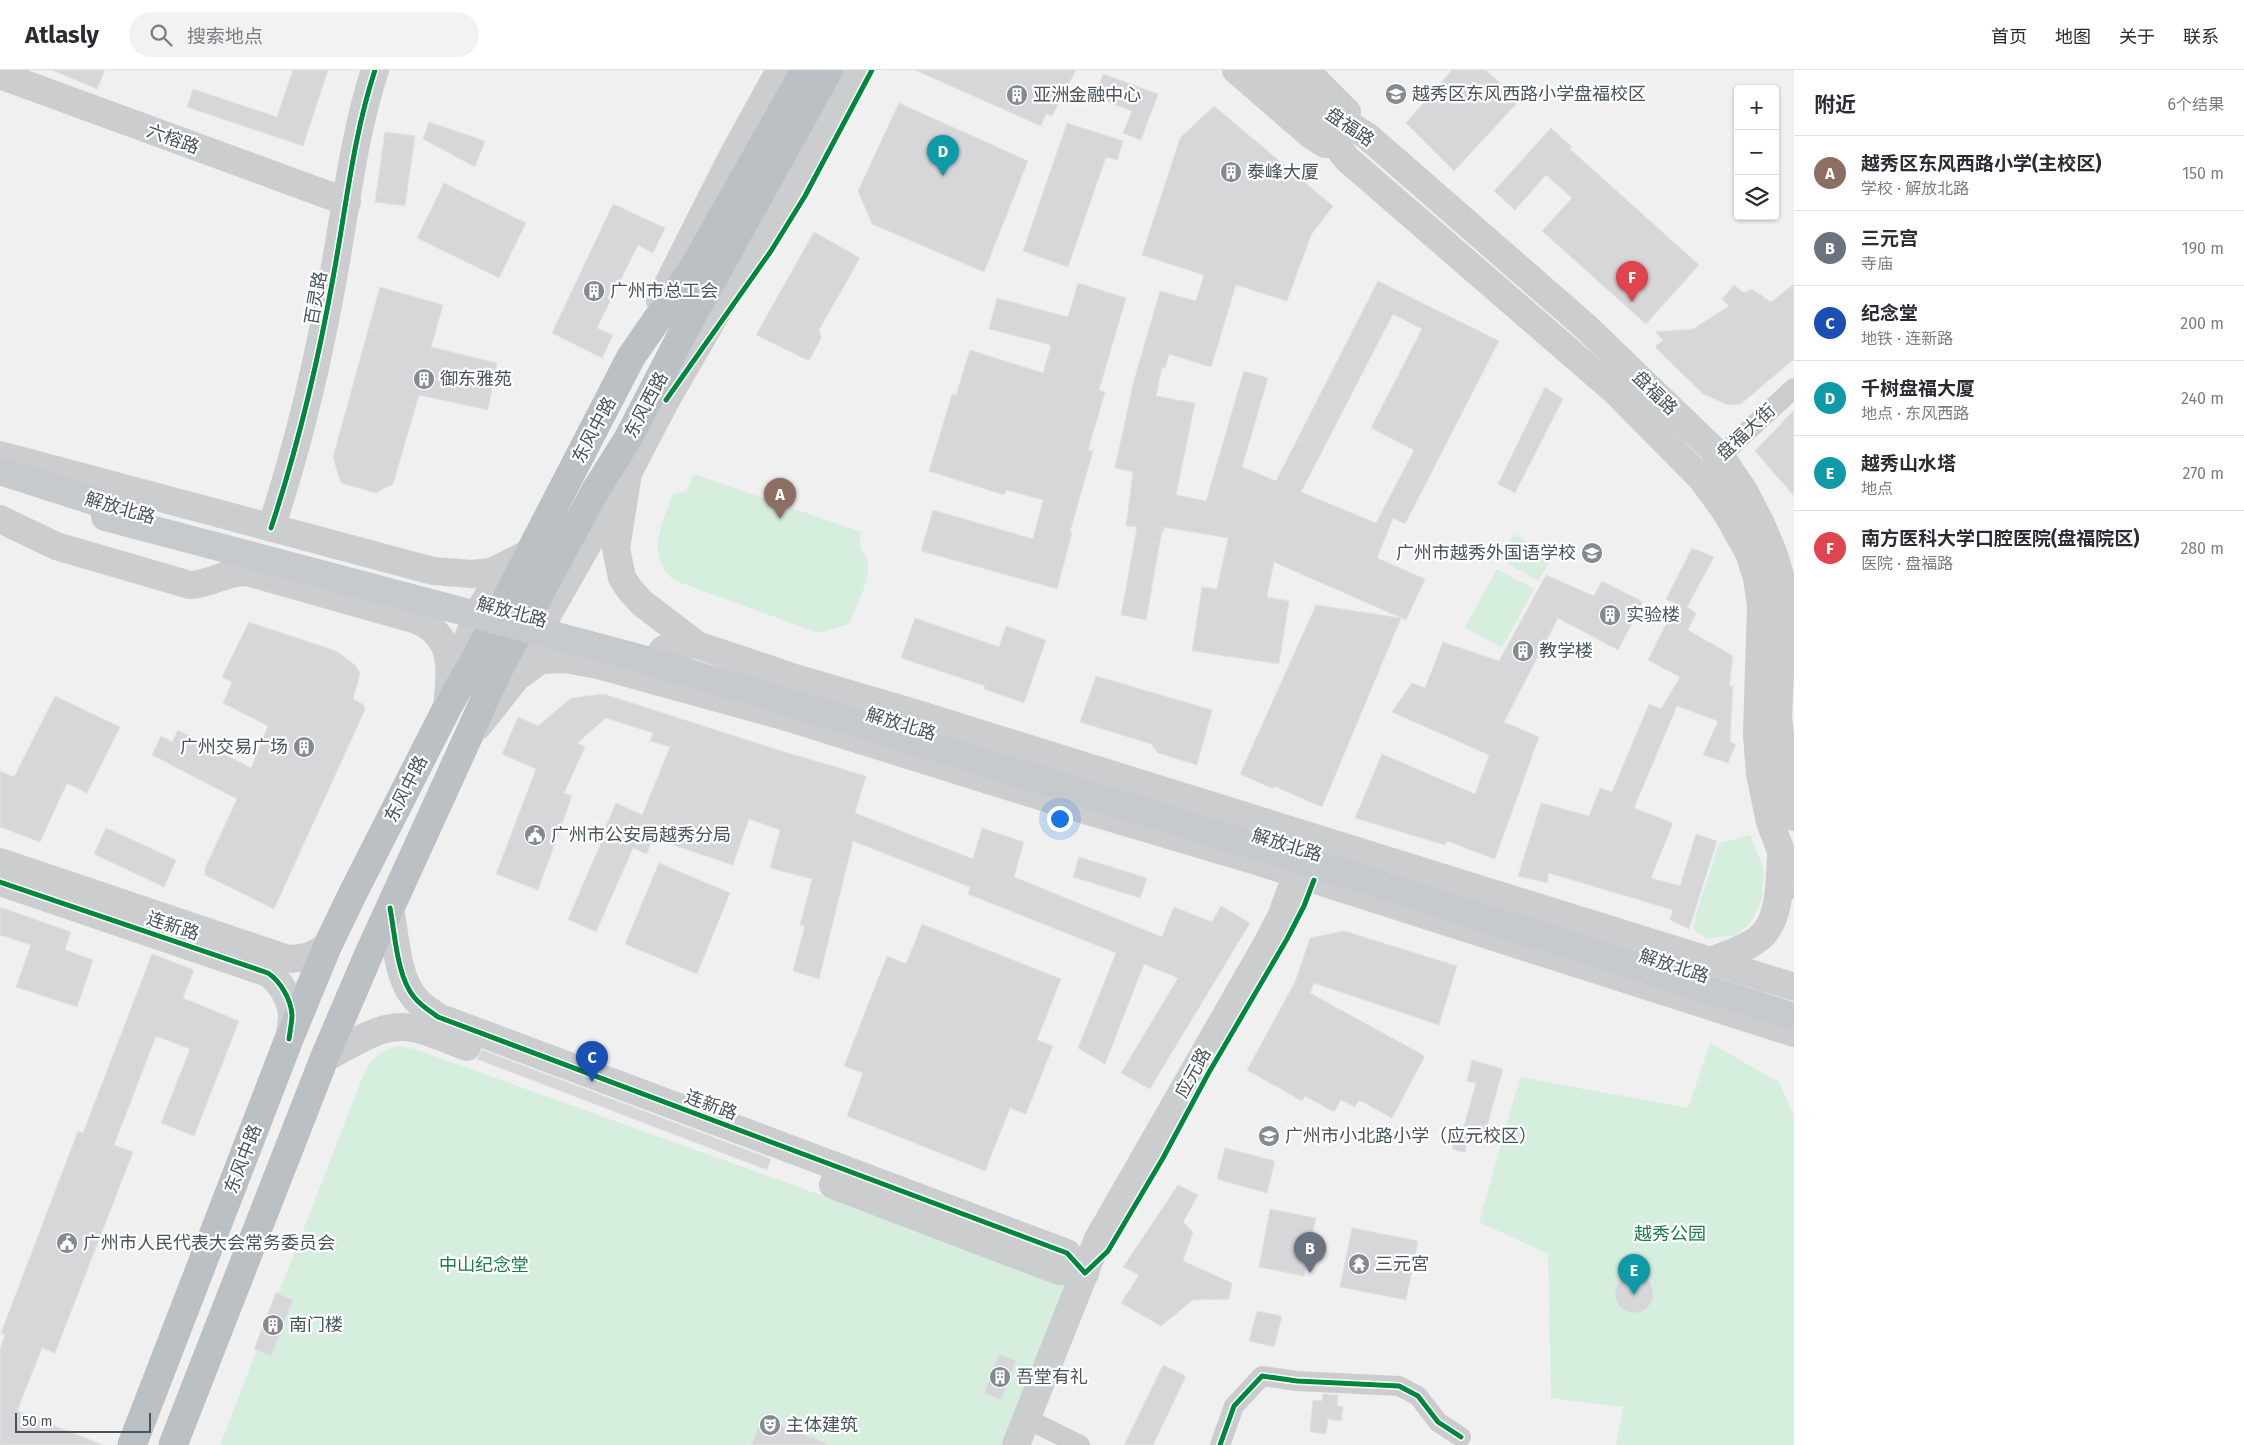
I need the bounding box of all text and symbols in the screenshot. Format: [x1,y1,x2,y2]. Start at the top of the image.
search box [129,12,479,57]
text: Atlasly [25,21,99,49]
icon: search [147,21,175,49]
text: 搜索地点 [187,25,263,48]
text: 首页 [1991,26,2027,48]
text: 地图 [2055,26,2091,48]
text: 关于 [2119,26,2155,48]
text: 联系 [2183,26,2219,48]
school or university icon: 越秀区东风西路小学盘福校区 [1384,82,1408,106]
building icon: 亚洲金融中心 [1005,83,1029,107]
place label: 越秀区东风西路小学盘福校区 [1412,83,1646,105]
place label: 亚洲金融中心 [1033,84,1141,106]
map controls [1734,85,1779,220]
button: + [1734,85,1779,130]
text: 附近 [1814,92,1856,118]
text: 6个结果 [2167,95,2224,114]
street label: 盘福路 [1321,103,1379,151]
street label: 六榕路 [144,119,202,159]
button: − [1734,130,1779,175]
pin: D [927,135,959,176]
text: 越秀区东风西路小学(主校区) [1861,152,2101,175]
building icon: 泰峰大厦 [1219,160,1243,184]
place label: 泰峰大厦 [1247,161,1319,183]
text: A [1825,164,1835,183]
text: 150 m [2182,164,2224,183]
button: layers [1734,175,1779,220]
text: 学校 · 解放北路 [1861,179,1969,198]
text: 三元宫 [1861,227,1918,250]
text: B [1825,239,1835,258]
text: 190 m [2182,239,2224,258]
text: 寺庙 [1861,254,1893,273]
pin: F [1616,261,1648,302]
street label: 百灵路 [300,270,332,326]
building icon: 广州市总工会 [582,279,606,303]
place label: 广州市总工会 [610,280,718,302]
text: 纪念堂 [1861,302,1918,325]
text: C [1825,314,1835,333]
text: 200 m [2180,314,2224,333]
text: 地铁 · 连新路 [1861,329,1953,348]
street label: 盘福路 [1628,366,1682,420]
building icon: 御东雅苑 [412,367,436,391]
place label: 御东雅苑 [440,368,512,390]
street label: 东风西路 [619,368,673,442]
text: 千树盘福大厦 [1861,377,1975,400]
text: D [1825,389,1835,408]
text: 240 m [2181,389,2224,408]
street label: 东风中路 [567,393,621,467]
street label: 盘福大街 [1712,399,1780,465]
text: 地点 · 东风西路 [1861,404,1969,423]
text: 越秀山水塔 [1861,452,1956,475]
text: E [1826,464,1834,483]
text: 270 m [2182,464,2224,483]
pin: A [764,478,796,519]
text: 地点 [1861,479,1893,498]
street label: 解放北路 [82,488,158,528]
text: 南方医科大学口腔医院(盘福院区) [1861,527,2139,550]
text: F [1826,539,1834,558]
text: 280 m [2180,539,2224,558]
school or university icon: 广州市越秀外国语学校 [1580,541,1604,565]
place label: 广州市越秀外国语学校 [1396,542,1576,564]
text: 医院 · 盘福路 [1861,554,1953,573]
street label: 解放北路 [474,592,550,632]
building icon: 实验楼 [1598,603,1622,627]
place label: 实验楼 [1626,604,1680,626]
building icon: 教学楼 [1511,639,1535,663]
place label: 教学楼 [1539,640,1593,662]
street label: 解放北路 [863,703,939,745]
building icon: 广州交易广场 [292,735,316,759]
place label: 广州交易广场 [180,736,288,758]
street label: 东风中路 [380,752,432,826]
your location [1047,806,1073,832]
public building icon: 广州市公安局越秀分局 [523,823,547,847]
place label: 广州市公安局越秀分局 [551,824,731,846]
street label: 解放北路 [1249,824,1325,866]
street label: 连新路 [144,907,202,945]
street label: 解放北路 [1636,944,1712,988]
pin: C [576,1041,608,1082]
street label: 应元路 [1170,1044,1216,1102]
street label: 连新路 [682,1085,740,1125]
street label: 东风中路 [220,1121,266,1197]
school or university icon: 广州市小北路小学（应元校区） [1257,1124,1281,1148]
place label: 广州市小北路小学（应元校区） [1285,1125,1537,1147]
park label: 越秀公园 [1634,1223,1706,1245]
public building icon: 广州市人民代表大会常务委员会 [55,1231,79,1255]
place label: 广州市人民代表大会常务委员会 [83,1232,335,1254]
pin: B [1294,1232,1326,1273]
temple icon: 三元宮 [1347,1252,1371,1276]
place label: 三元宮 [1375,1253,1429,1275]
park label: 中山纪念堂 [439,1254,529,1276]
pin: E [1618,1254,1650,1295]
building icon: 南门楼 [261,1313,285,1337]
place label: 南门楼 [289,1314,343,1336]
building icon: 吾堂有礼 [988,1365,1012,1389]
place label: 吾堂有礼 [1016,1366,1088,1388]
scale bar [15,1410,151,1433]
text: 50 m [22,1413,53,1430]
theatre icon: 主体建筑 [758,1413,782,1437]
place label: 主体建筑 [786,1414,858,1436]

